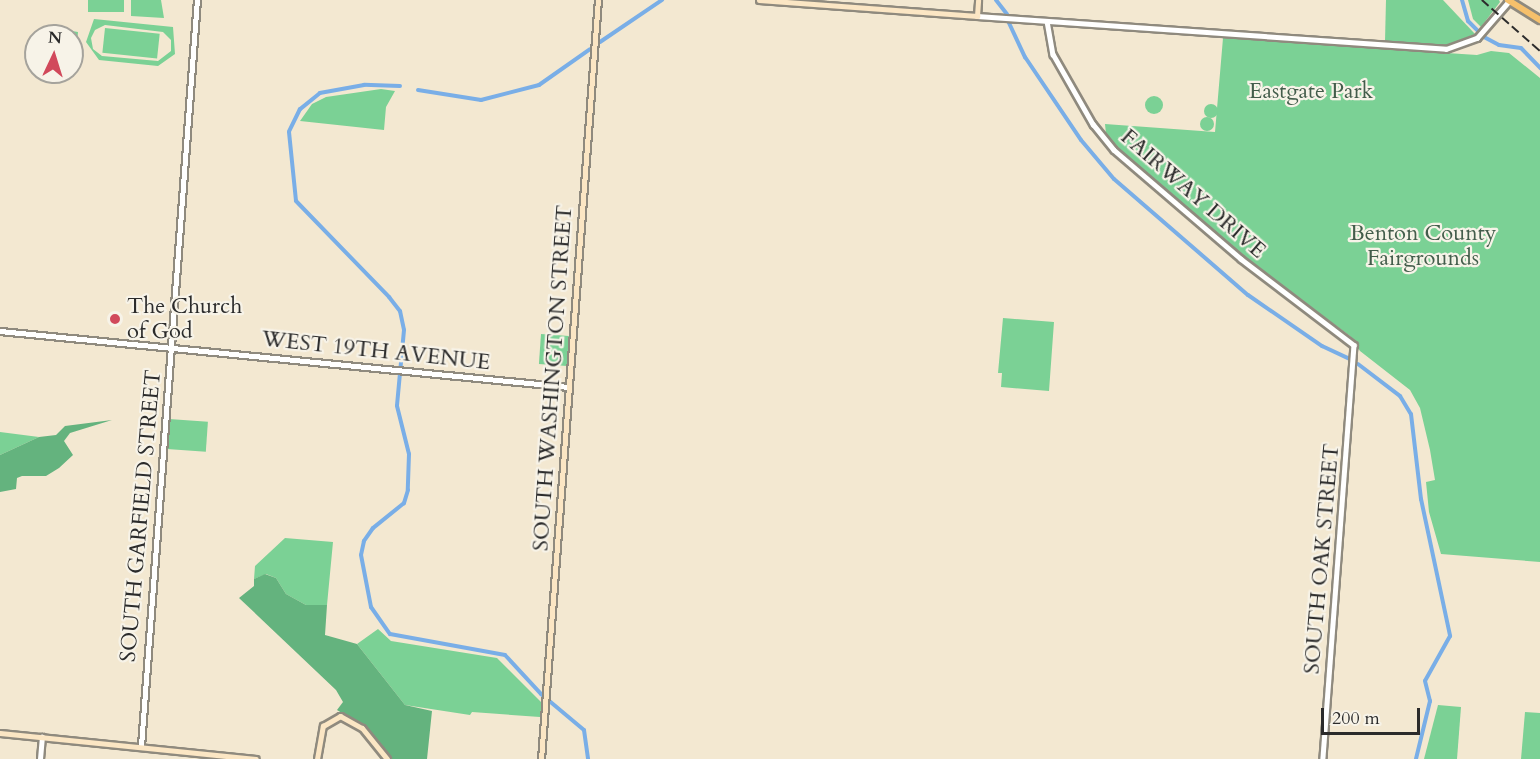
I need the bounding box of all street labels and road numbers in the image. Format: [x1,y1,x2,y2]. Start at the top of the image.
street label: FAIRWAY DRIVE [1115,124,1271,264]
street label: SOUTH WASHINGTON STREET [528,204,578,552]
street label: WEST 19TH AVENUE [260,326,492,376]
street label: SOUTH GARFIELD STREET [115,369,167,663]
street label: SOUTH OAK STREET [1299,443,1345,675]

